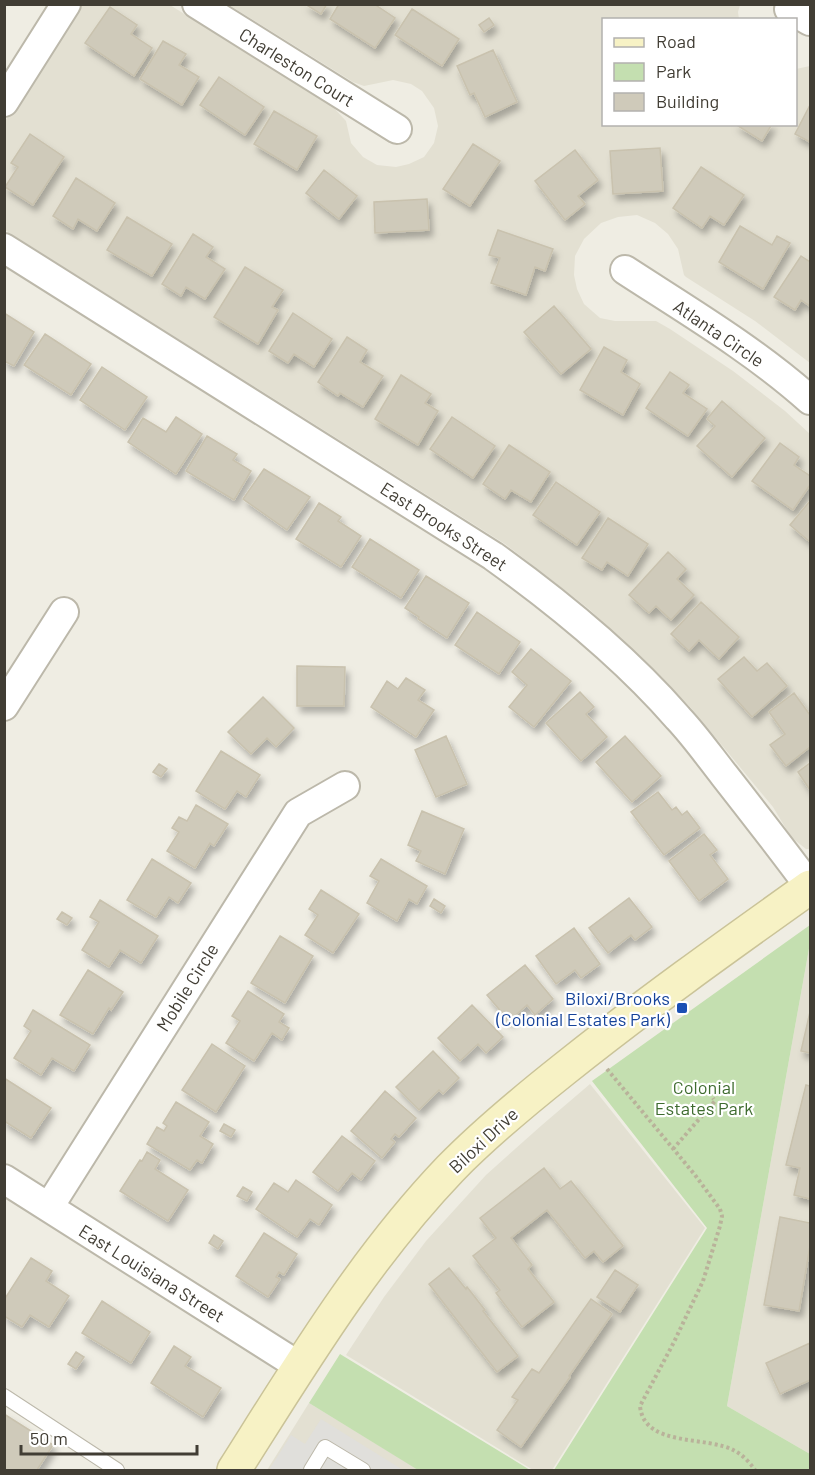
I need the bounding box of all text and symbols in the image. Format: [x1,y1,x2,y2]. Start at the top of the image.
legend [602,18,797,126]
street label: Charleston Court [235,23,359,111]
text: Road [656,30,696,52]
text: Park [656,60,691,82]
text: Building [656,90,719,112]
street label: Atlanta Circle [669,295,769,371]
street label: East Brooks Street [377,477,511,575]
street label: Mobile Circle [151,939,223,1035]
place label: Biloxi/Brooks (Colonial Estates Park) [495,987,670,1030]
marker: Biloxi/Brooks (Colonial Estates Park) [675,1001,689,1015]
park label: Colonial Estates Park [655,1076,753,1119]
street label: Biloxi Drive [444,1102,522,1178]
street label: East Louisiana Street [75,1219,229,1327]
scale bar [21,1418,196,1456]
text: 50 m [30,1427,68,1449]

